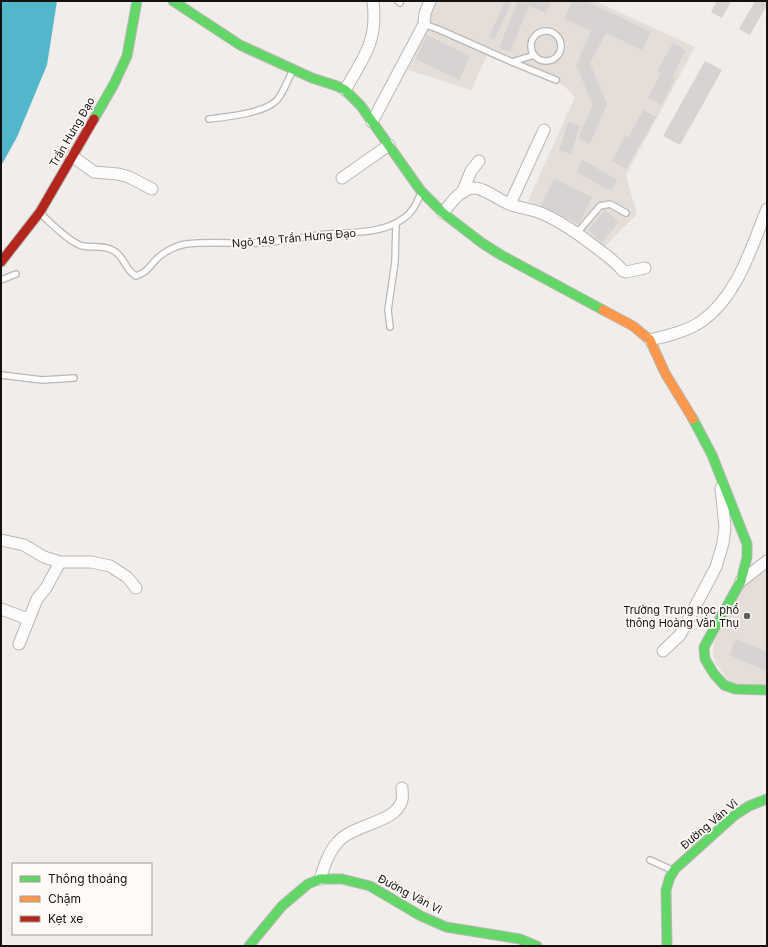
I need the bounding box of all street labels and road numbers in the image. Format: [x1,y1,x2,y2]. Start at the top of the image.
street label: Trần Hưng Đạo [46,94,98,169]
street label: Ngõ 149 Trần Hưng Đạo [231,226,357,250]
street label: Đường Văn Vỉ [678,796,741,852]
street label: Đường Văn Vỉ [376,871,445,917]

